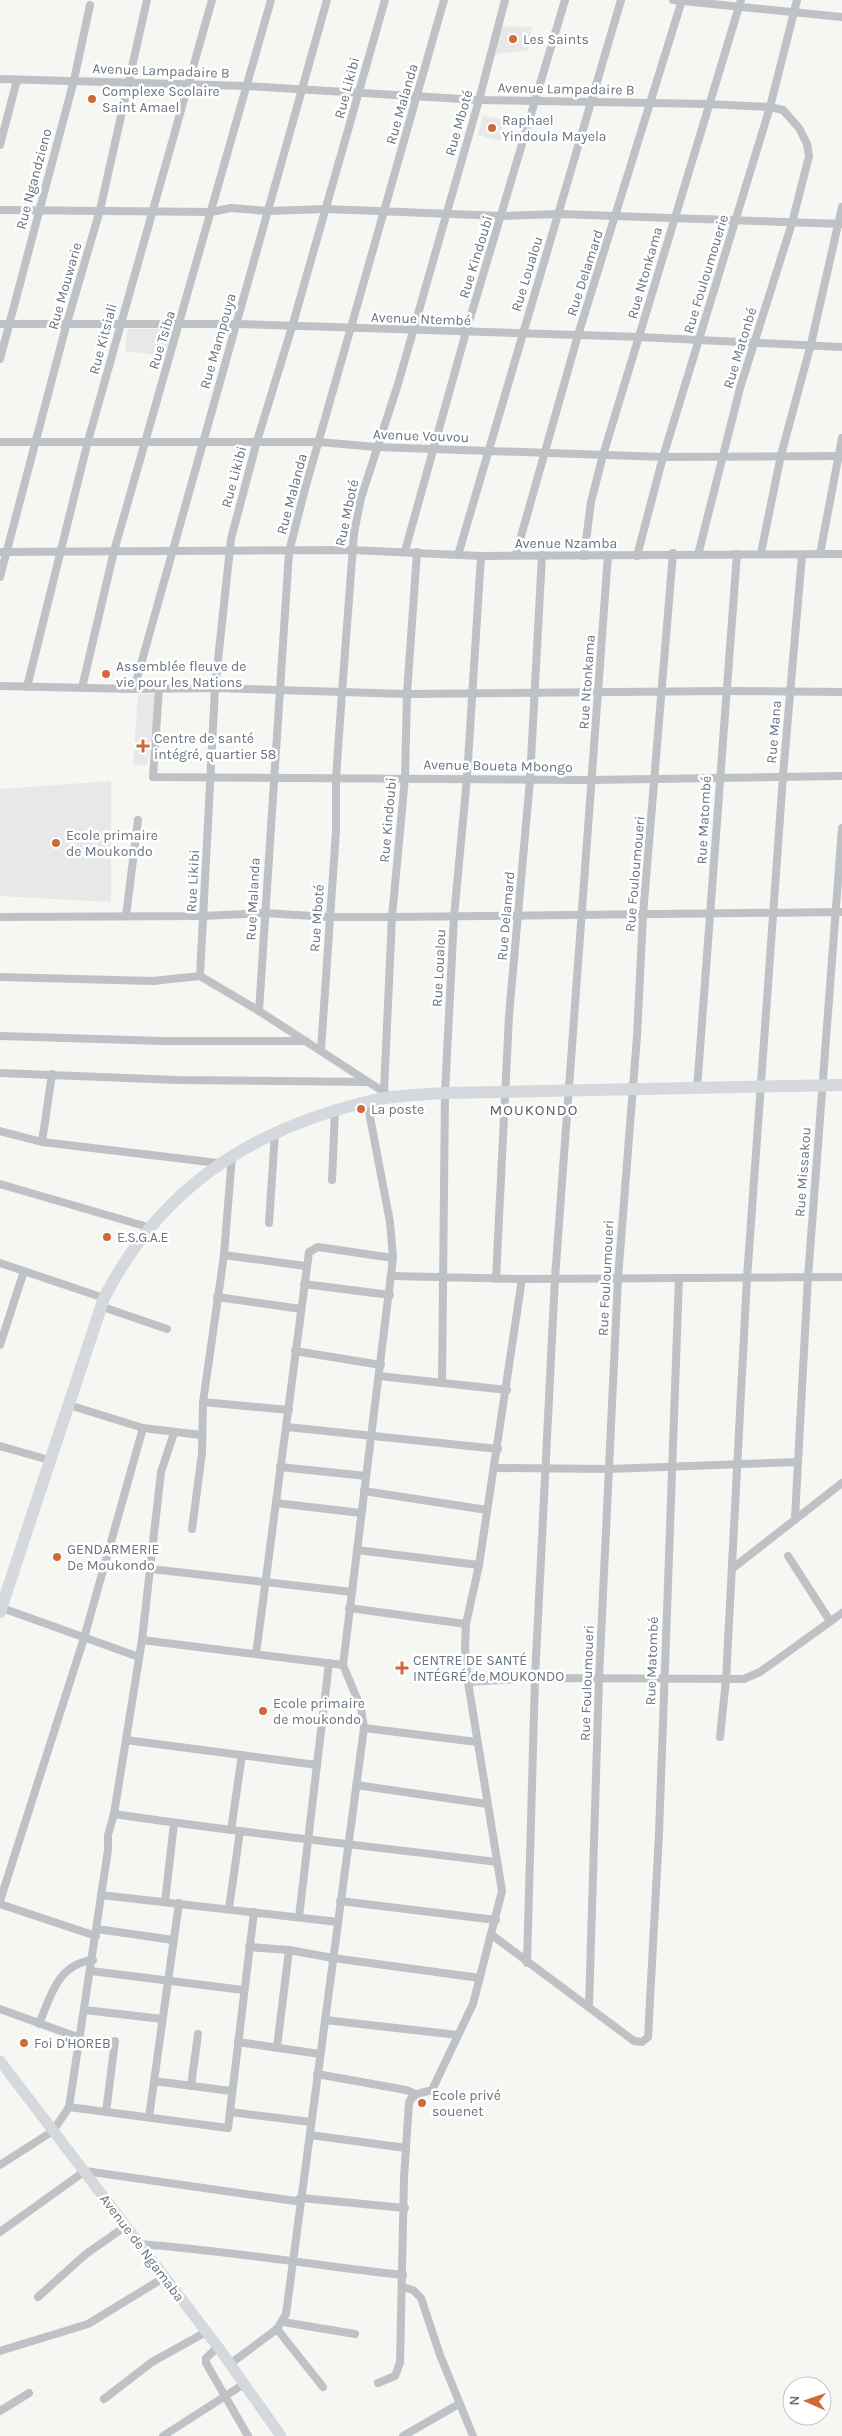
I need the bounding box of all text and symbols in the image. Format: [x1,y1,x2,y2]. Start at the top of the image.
place label: Les Saints [523,31,589,48]
marker: Les Saints [507,33,519,45]
street label: Rue Likibi [331,55,363,121]
street label: Avenue Lampadaire B [92,60,230,82]
street label: Rue Malanda [382,62,422,146]
street label: Avenue Lampadaire B [497,79,635,99]
place label: Complexe Scolaire Saint Amael [102,83,220,116]
street label: Rue Mboté [441,88,477,158]
marker: Complexe Scolaire Saint Amael [86,93,98,105]
place label: Raphael Yindoula Mayela [502,112,607,145]
marker: Raphael Yindoula Mayela [486,122,498,134]
street label: Rue Ngandzieno [12,127,56,231]
street label: Rue Fouloumouerie [680,212,732,336]
street label: Rue Kindoubi [455,214,497,300]
street label: Rue Ntonkama [624,225,666,321]
street label: Rue Delamard [563,228,607,318]
street label: Rue Loualou [507,234,547,314]
street label: Rue Mouwarie [44,240,86,332]
street label: Rue Mampouya [196,291,240,391]
street label: Rue Kitsiali [85,302,121,376]
street label: Rue Matonbé [720,305,760,391]
street label: Rue Tsiba [145,308,179,372]
street label: Avenue Ntembé [371,309,471,329]
street label: Avenue Vouvou [373,426,469,446]
street label: Rue Likibi [218,444,250,510]
street label: Rue Malanda [273,452,311,536]
street label: Rue Mboté [332,478,362,548]
street label: Avenue Nzamba [515,535,617,552]
street label: Rue Ntonkama [575,634,599,730]
place label: Assemblée fleuve de vie pour les Nations [116,658,246,691]
marker: Assemblée fleuve de vie pour les Nations [100,668,112,680]
street label: Rue Mana [763,700,785,764]
place label: Centre de santé intégré, quartier 58 [154,730,276,763]
marker: Centre de santé intégré, quartier 58 [136,739,150,753]
street label: Avenue Boueta Mbongo [423,756,573,776]
street label: Rue Matombé [693,775,715,865]
street label: Rue Kindoubi [376,777,400,863]
street label: Rue Fouloumoueri [621,815,649,933]
place label: Ecole primaire de Moukondo [66,827,158,860]
marker: Ecole primaire de Moukondo [50,837,62,849]
street label: Rue Likibi [183,849,203,913]
street label: Rue Malanda [242,857,264,941]
street label: Rue Delamard [494,871,518,961]
street label: Rue Mboté [306,884,328,952]
street label: Rue Loualou [428,929,450,1007]
place label: La poste [371,1101,424,1118]
district label: MOUKONDO [490,1101,578,1119]
marker: La poste [355,1103,367,1115]
street label: Rue Missakou [791,1126,815,1218]
street label: Rue Fouloumoueri [594,1219,618,1337]
place label: E.S.G.A.E [117,1229,168,1246]
marker: E.S.G.A.E [101,1231,113,1243]
place label: GENDARMERIE De Moukondo [67,1541,159,1574]
marker: GENDARMERIE De Moukondo [51,1551,63,1563]
street label: Rue Matombé [642,1616,662,1706]
street label: Rue Fouloumoueri [576,1625,598,1741]
place label: CENTRE DE SANTÉ INTÉGRÉ de MOUKONDO [413,1651,564,1685]
marker: CENTRE DE SANTÉ INTÉGRÉ de MOUKONDO [395,1661,409,1675]
place label: Ecole primaire de moukondo [273,1695,365,1728]
marker: Ecole primaire de moukondo [257,1705,269,1717]
place label: Foi D'HOREB [34,2035,111,2052]
marker: Foi D'HOREB [18,2037,30,2049]
place label: Ecole privé souenet [432,2087,501,2120]
marker: Ecole privé souenet [416,2097,428,2109]
street label: Avenue de Ngamaba [96,2191,188,2305]
north arrow [782,2376,832,2426]
text: N [786,2395,803,2406]

